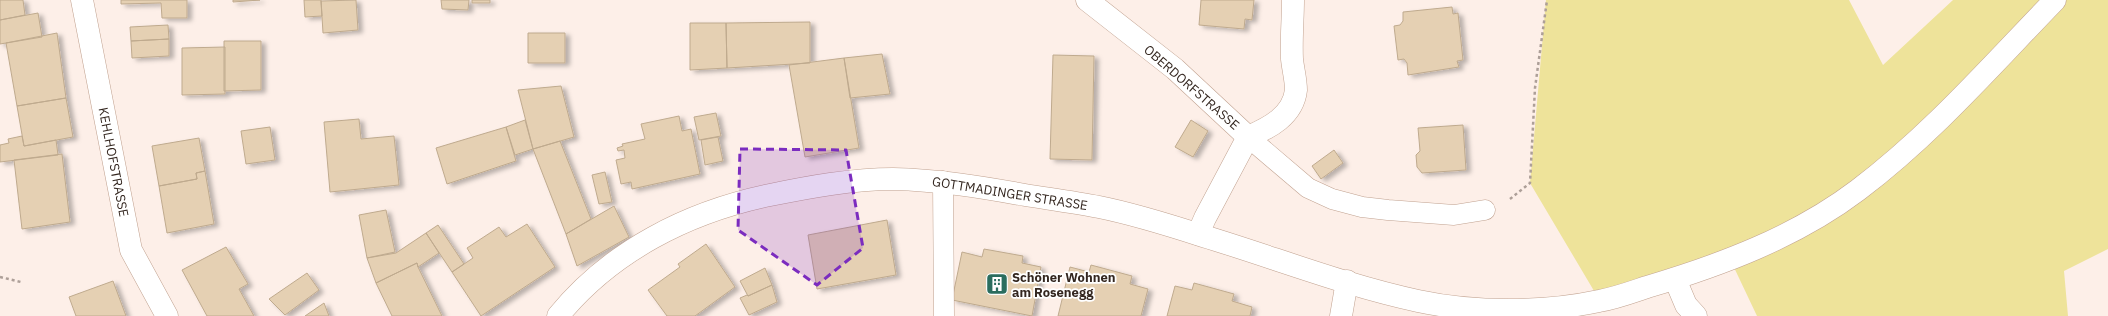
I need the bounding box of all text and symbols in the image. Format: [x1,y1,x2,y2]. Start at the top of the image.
street label: OBERDORFSTRASSE [1140,41,1243,134]
street label: KEHLHOFSTRASSE [95,106,132,218]
street label: GOTTMADINGER STRASSE [931,173,1089,214]
place label: Schöner Wohnen am Rosenegg [1012,269,1116,301]
building icon: Schöner Wohnen am Rosenegg [984,271,1010,297]

